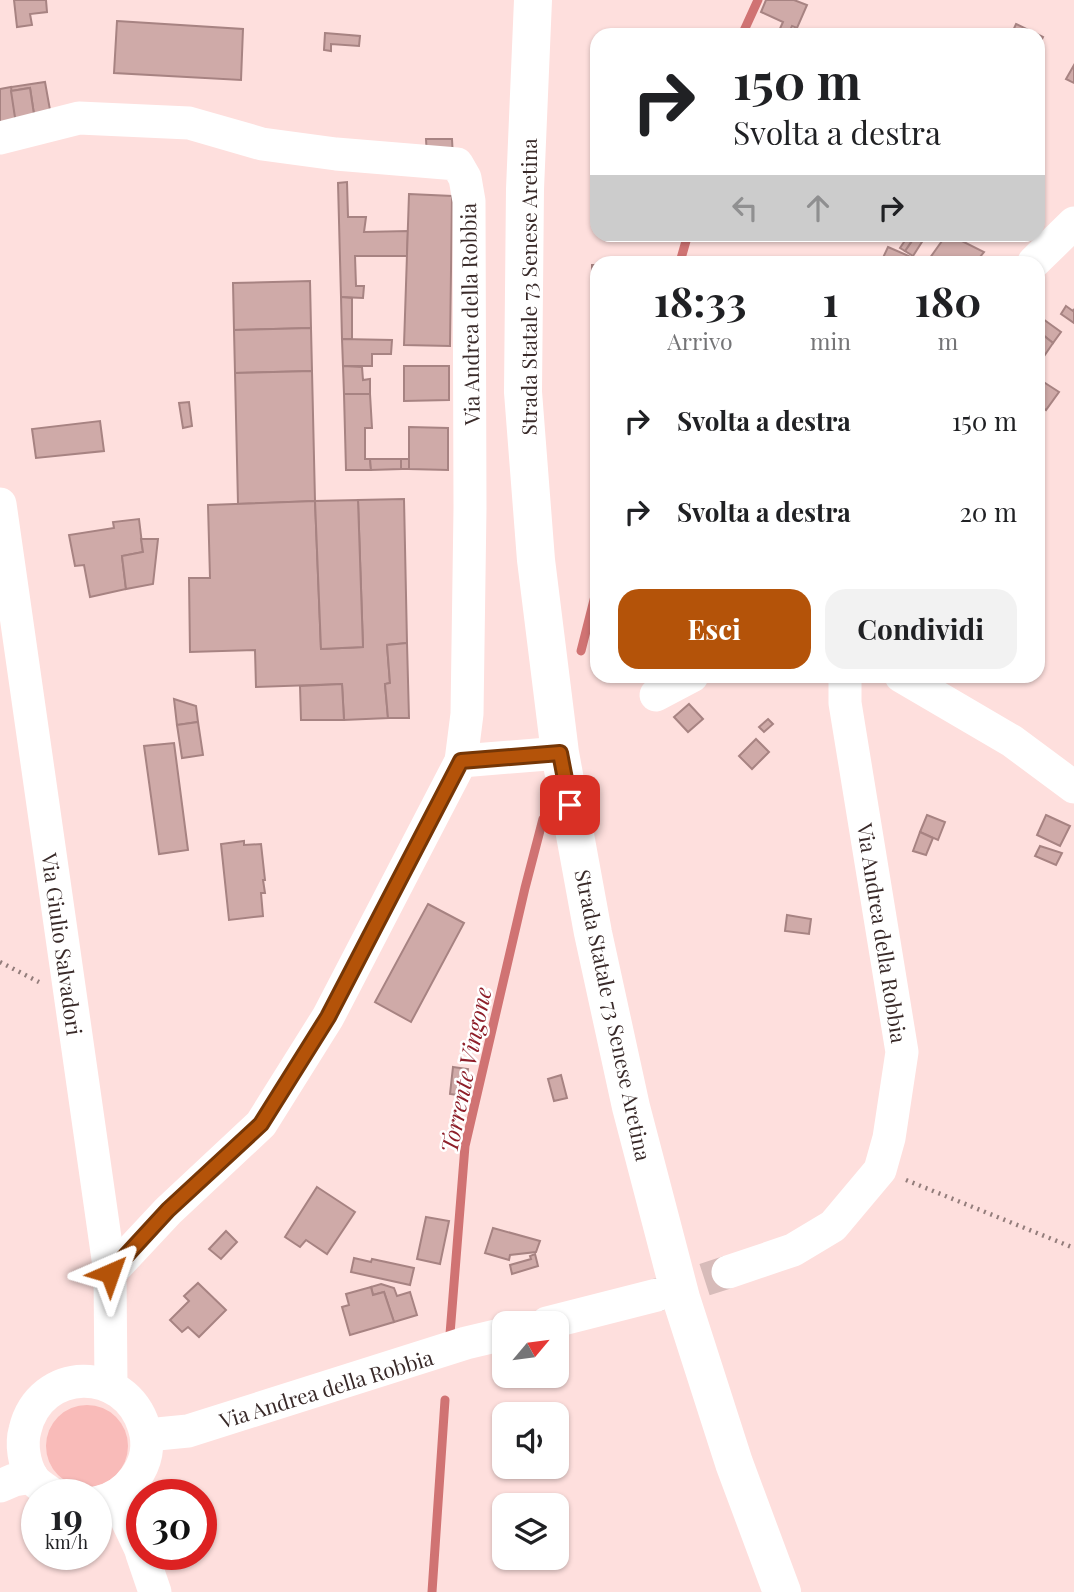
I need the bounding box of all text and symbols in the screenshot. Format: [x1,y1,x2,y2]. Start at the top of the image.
text: 150 m [733,47,861,112]
icon: right [618,56,709,147]
text: Svolta a destra [733,110,941,153]
street label: Strada Statale 73 Senese Aretina [514,138,542,436]
icon: left [726,189,764,227]
icon: ahead [799,189,837,227]
icon: right [872,189,910,227]
street label: Via Andrea della Robbia [453,202,485,426]
text: 18:33 [654,272,746,328]
text: 1 [822,272,839,328]
text: 180 [915,272,981,328]
text: Arrivo [667,325,733,356]
text: min [810,325,851,356]
text: m [938,325,958,356]
icon: right [618,402,656,440]
text: Svolta a destra [677,403,851,438]
text: 150 m [952,403,1017,438]
icon: right [618,493,656,531]
text: Svolta a destra [677,494,851,529]
text: 20 m [959,494,1017,529]
button: Esci [618,589,811,669]
button: Condividi [825,589,1017,669]
pin [540,775,600,835]
icon: arrive [551,786,589,824]
street label: Via Andrea della Robbia [852,820,914,1045]
street label: Via Giulio Salvadori [36,850,90,1037]
street label: Strada Statale 73 Senese Aretina [569,867,659,1164]
water label: Torrente Vingone [432,984,498,1156]
position arrow [73,1236,147,1310]
north arrow [492,1311,569,1388]
map controls [492,1311,569,1570]
street label: Via Andrea della Robbia [215,1342,437,1434]
button: sound [492,1402,569,1479]
speed limit sign: 30 [126,1479,217,1570]
text: 19 [50,1492,83,1539]
button: layers [492,1493,569,1570]
text: km/h [45,1530,88,1554]

